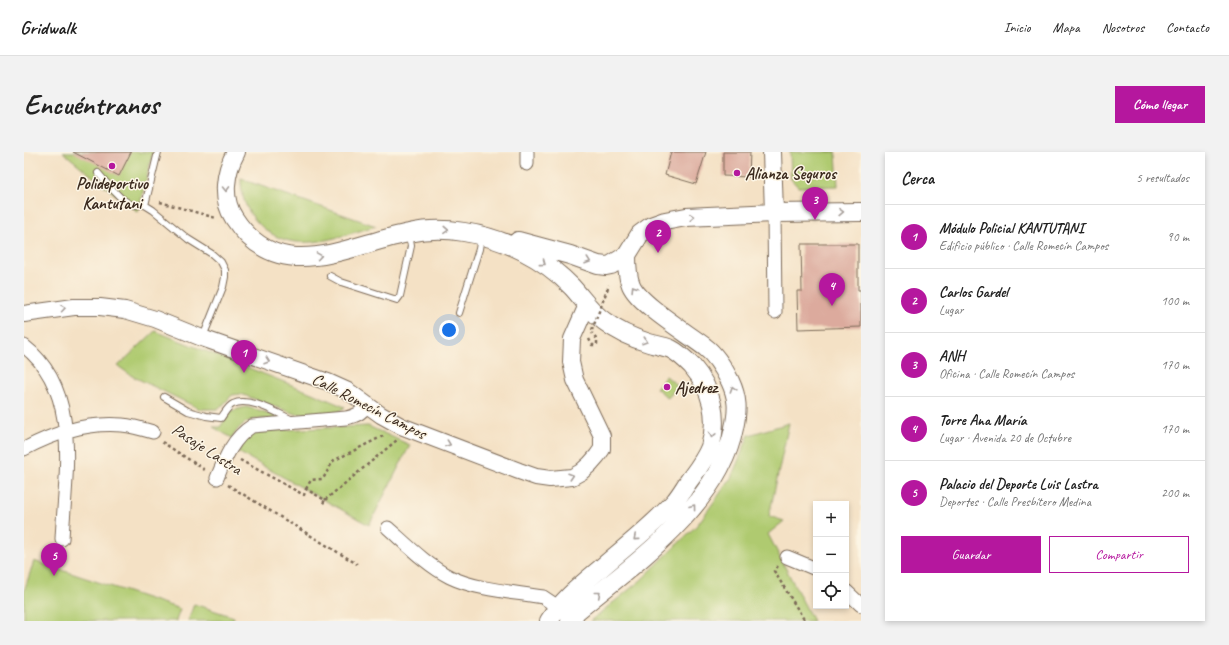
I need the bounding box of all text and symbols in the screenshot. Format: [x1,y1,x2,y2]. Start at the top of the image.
text: Gridwalk [20,16,76,40]
text: Inicio [1004,19,1031,36]
text: Mapa [1053,19,1080,36]
text: Nosotros [1102,19,1144,36]
text: Contacto [1166,19,1209,36]
button: Cómo llegar [1115,86,1205,123]
text: Encuéntranos [24,87,159,122]
marker: Polideportivo Kantutani [107,161,117,171]
place label: Alianza Seguros [745,163,838,184]
marker: Alianza Seguros [732,168,742,178]
text: Cerca [901,168,934,189]
text: 5 resultados [1136,170,1189,186]
place label: Polideportivo Kantutani [76,173,150,214]
one-way arrow [222,186,231,192]
pin: 3 [802,187,828,220]
one-way arrow [838,208,844,216]
one-way arrow [689,212,695,221]
text: Módulo Policial KANTUTANI [939,219,1084,238]
pin: 2 [645,220,671,253]
one-way arrow [443,226,449,235]
text: 1 [911,229,917,245]
text: 90 m [1167,229,1189,245]
text: Edificio público · Calle Romecín Campos [939,238,1108,254]
one-way arrow [316,252,322,261]
one-way arrow [584,257,591,265]
one-way arrow [539,259,546,266]
pin: 4 [819,273,845,306]
text: Carlos Gardel [939,283,1008,302]
one-way arrow [631,285,638,292]
text: 2 [911,293,917,309]
text: 100 m [1161,293,1189,309]
text: Lugar [939,302,963,318]
one-way arrow [60,304,66,313]
your location [439,320,459,340]
one-way arrow [641,337,648,345]
pin: 1 [231,340,257,373]
text: ANH [939,347,965,366]
one-way arrow [264,356,271,365]
text: 3 [911,357,917,373]
text: 170 m [1161,357,1189,373]
text: Oficina · Calle Romecín Campos [939,366,1074,382]
street label: Calle Romecín Campos [308,368,432,445]
place label: Ajedrez [675,377,719,398]
marker: Ajedrez [662,382,672,392]
one-way arrow [729,385,738,392]
text: Torre Ana María [939,411,1026,430]
street label: Pasaje Lastra [168,419,247,480]
text: 4 [911,421,917,437]
text: 170 m [1161,421,1189,437]
text: Lugar · Avenida 20 de Octubre [939,430,1071,446]
one-way arrow [709,432,717,438]
one-way arrow [444,440,451,448]
one-way arrow [568,472,575,481]
text: Palacio del Deporte Luis Lastra [939,475,1098,494]
text: 5 [911,485,917,501]
text: 200 m [1161,485,1189,501]
text: Deportes · Calle Presbítero Medina [939,494,1091,510]
map controls [813,501,849,609]
button: + [813,501,849,537]
one-way arrow [688,504,695,511]
one-way arrow [633,533,640,540]
button: Guardar [901,536,1041,573]
button: Compartir [1049,536,1189,573]
button: − [813,537,849,573]
pin: 5 [41,543,67,576]
button: locate [813,573,849,609]
one-way arrow [593,592,600,599]

